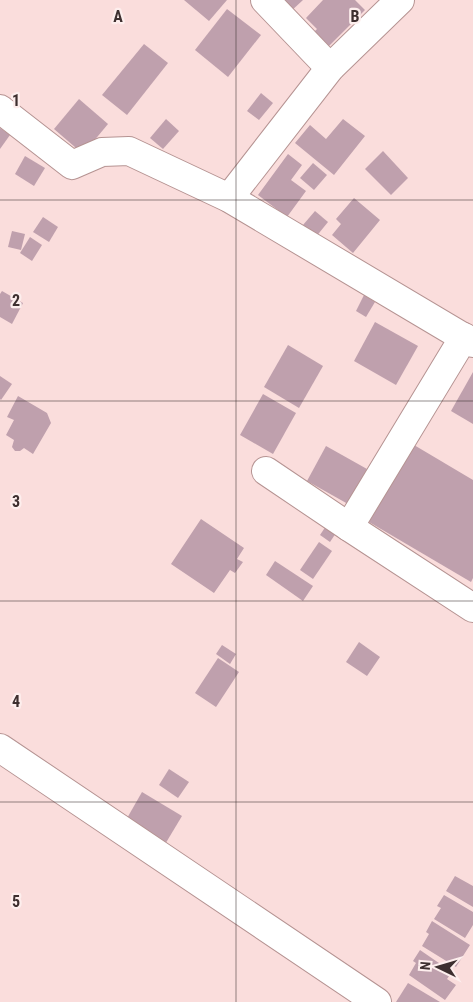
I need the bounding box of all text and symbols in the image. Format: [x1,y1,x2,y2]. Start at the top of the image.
text: A [113,7,123,26]
text: B [351,7,360,26]
text: 1 [12,91,20,110]
text: 2 [12,291,20,310]
text: 3 [12,492,20,511]
text: 4 [12,692,20,711]
text: 5 [12,892,20,911]
north arrow [413,942,463,992]
text: N [417,961,433,971]

